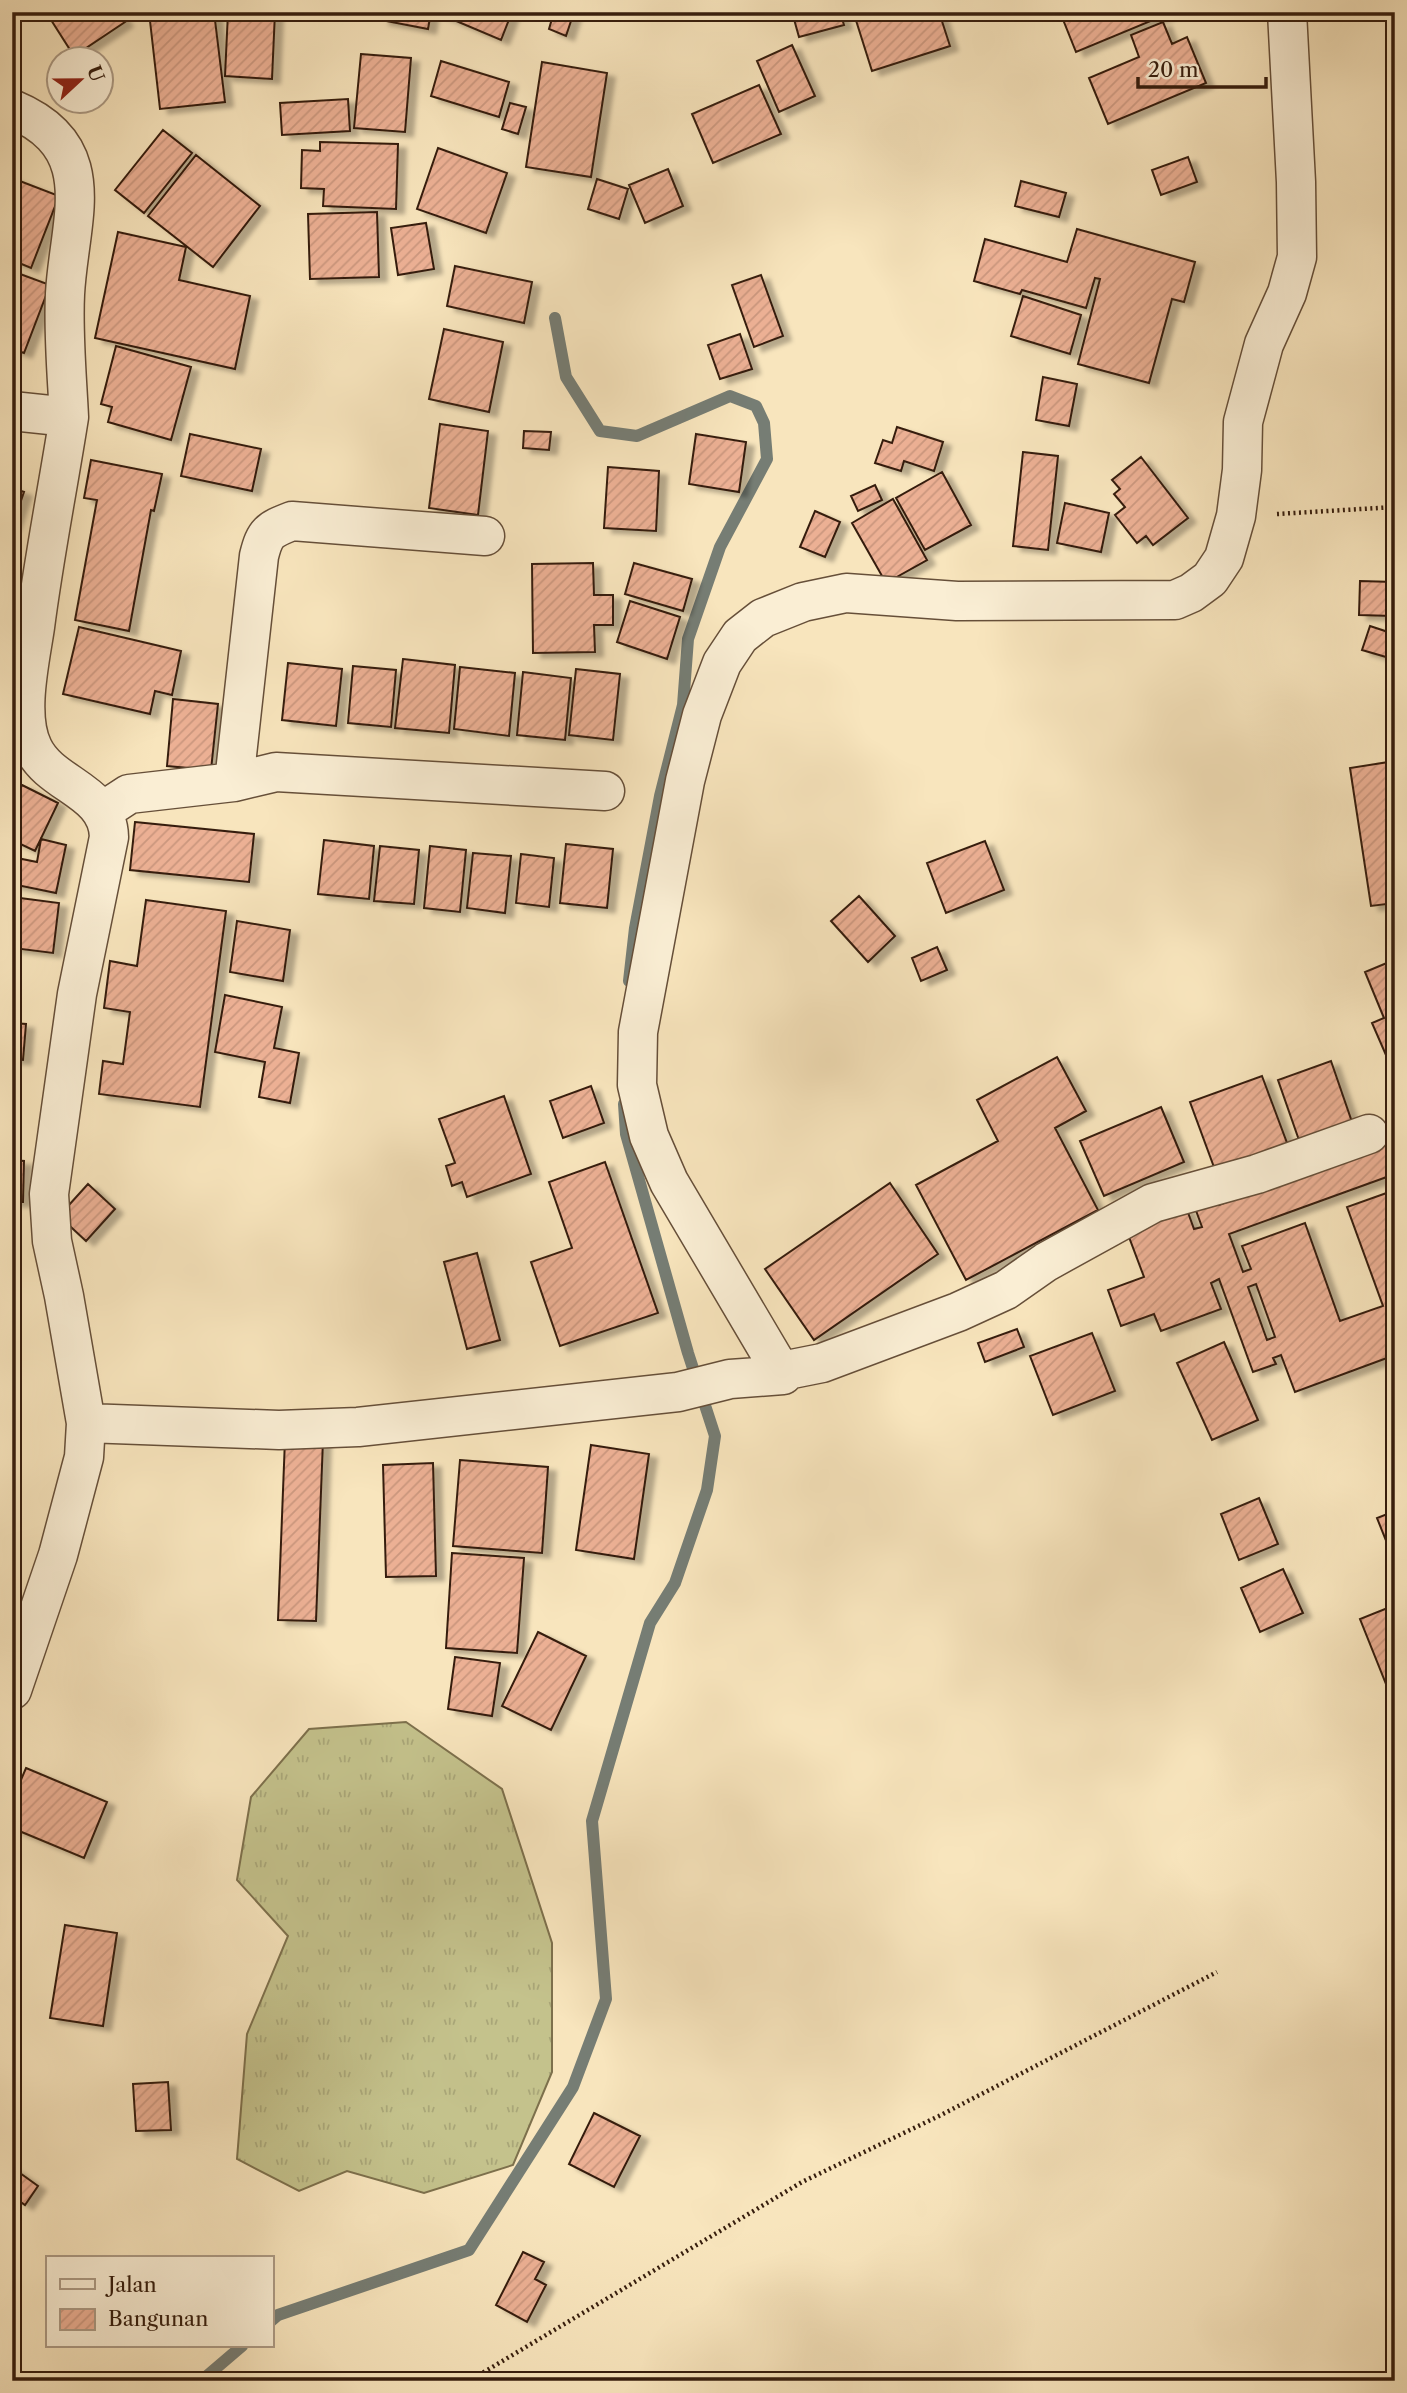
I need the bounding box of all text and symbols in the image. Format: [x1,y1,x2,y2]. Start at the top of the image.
north arrow [46,46,116,116]
scale bar [1138,46,1265,90]
text: 20 m [1148,57,1199,82]
text: U [82,62,109,86]
legend [46,2256,273,2348]
text: Jalan [105,2272,157,2297]
text: Bangunan [108,2306,208,2331]

